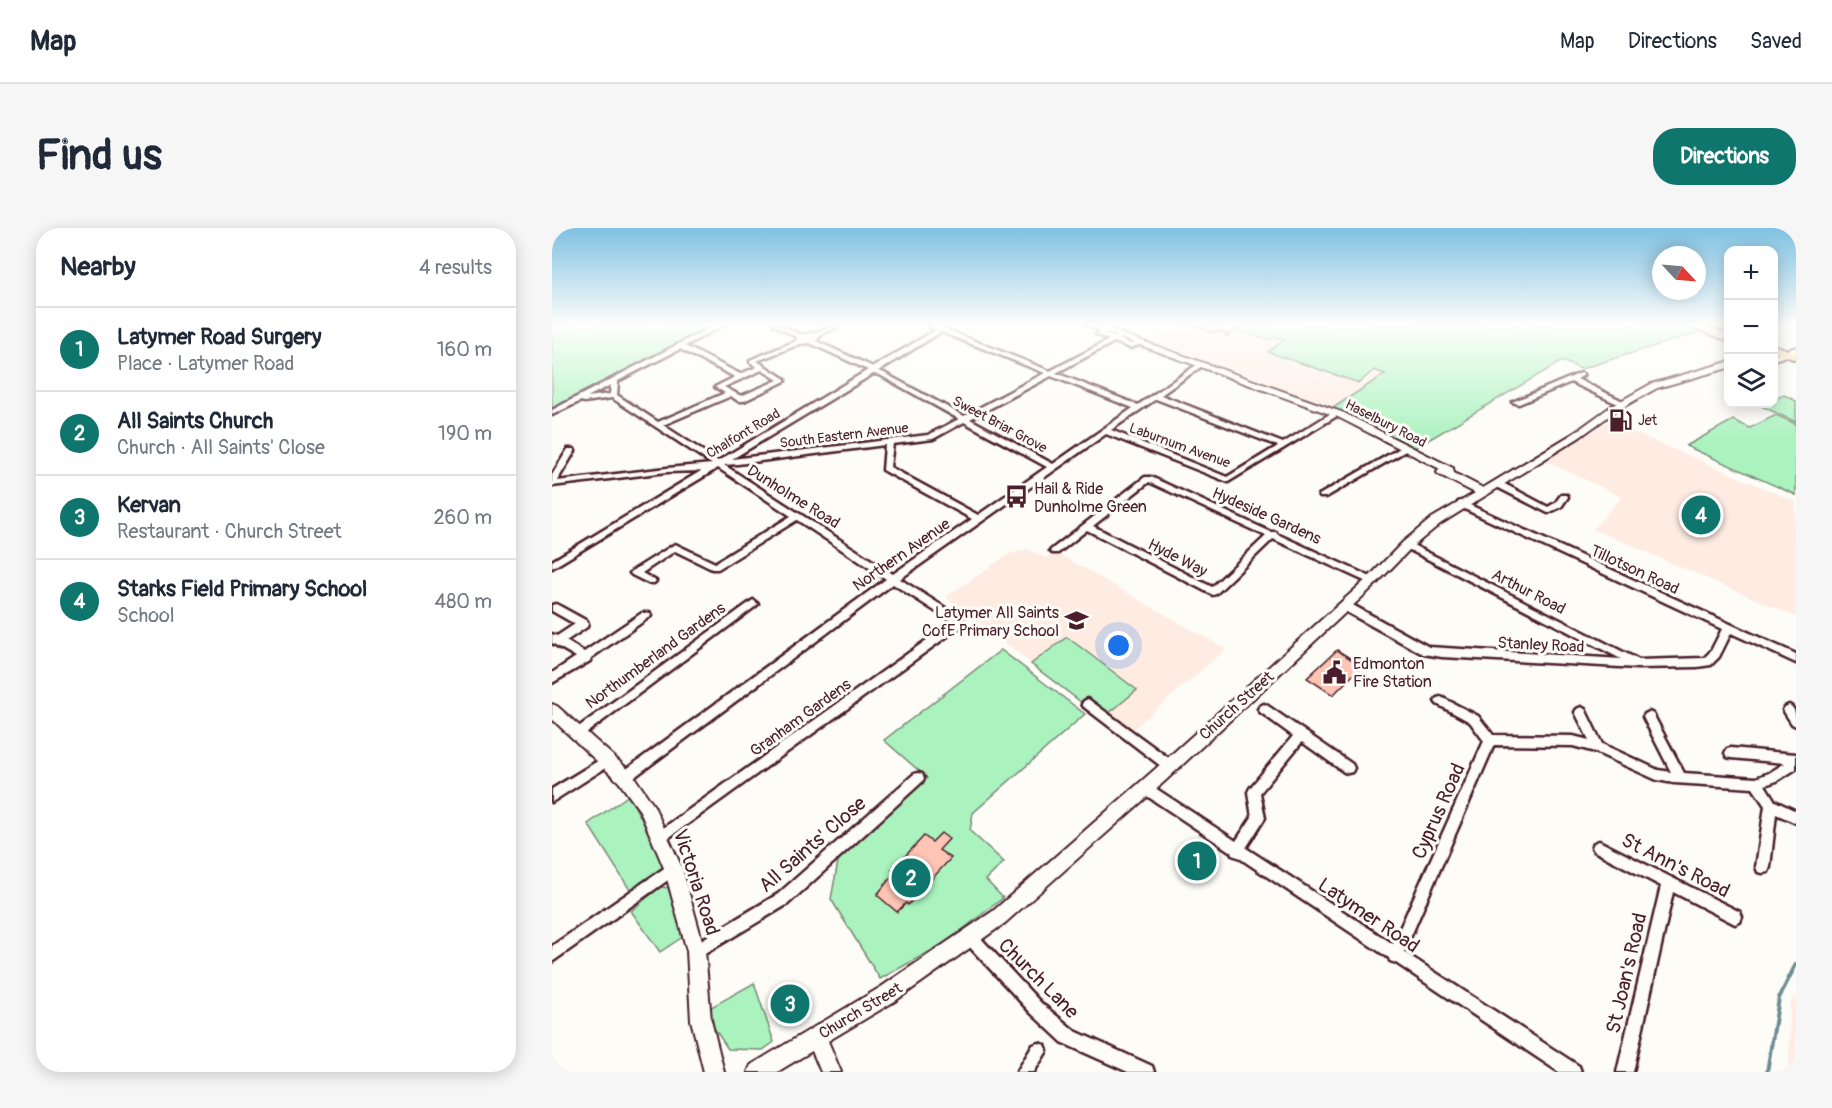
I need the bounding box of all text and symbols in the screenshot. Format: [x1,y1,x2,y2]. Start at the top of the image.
text: Map [30,24,76,59]
text: Map [1560,28,1595,55]
text: Directions [1628,28,1717,55]
text: Saved [1750,28,1802,55]
button: Directions [1653,128,1796,185]
text: Find us [36,130,162,182]
north arrow [1652,246,1706,300]
map controls [1724,246,1778,408]
button: + [1724,246,1778,300]
text: Nearby [60,251,136,283]
text: 4 results [419,255,492,280]
button: − [1724,300,1778,354]
text: Latymer Road Surgery [117,323,322,351]
text: 1 [76,337,83,362]
text: 160 m [437,337,492,362]
text: Place · Latymer Road [117,351,294,376]
button: layers [1724,354,1778,408]
street label: Sweet Briar Grove [950,392,1050,457]
street label: Haselbury Road [1342,396,1429,451]
street label: Chalfont Road [703,405,783,462]
text: All Saints Church [117,407,273,435]
fuel station icon: Jet [1607,407,1633,433]
place label: Jet [1638,412,1658,429]
street label: South Eastern Avenue [779,419,909,452]
street label: Laburnum Avenue [1127,419,1233,472]
text: 2 [74,421,85,446]
text: 190 m [438,421,492,446]
text: Church · All Saints' Close [117,435,325,460]
street label: Dunholme Road [743,460,843,533]
place label: Hail & Ride Dunholme Green [1034,479,1147,517]
street label: Hydeside Gardens [1209,483,1324,549]
bus stop icon: Hail & Ride Dunholme Green [1003,484,1029,510]
text: Kervan [117,491,181,519]
pin: 4 [1682,492,1720,538]
text: 3 [74,505,85,530]
text: 260 m [433,505,492,530]
street label: Northern Avenue [849,514,954,596]
text: Restaurant · Church Street [117,519,342,544]
street label: Hyde Way [1144,534,1211,581]
street label: Tillotson Road [1587,541,1682,599]
street label: Arthur Road [1488,565,1569,619]
text: Starks Field Primary School [117,575,367,603]
text: 4 [74,589,85,614]
text: 480 m [435,589,492,614]
street label: Northumberland Gardens [582,598,730,713]
text: School [117,603,174,628]
place label: Latymer All Saints CofE Primary School [922,603,1059,641]
school or university icon: Latymer All Saints CofE Primary School [1064,608,1090,634]
your location [1104,631,1133,660]
street label: Stanley Road [1497,633,1585,657]
place label: Edmonton Fire Station [1353,654,1432,692]
public building icon: Edmonton Fire Station [1322,659,1348,685]
street label: Church Street [1195,667,1279,745]
street label: Granham Gardens [746,674,855,761]
street label: Cyprus Road [1406,759,1471,863]
street label: All Saints' Close [753,791,871,898]
street label: Victoria Road [668,826,725,938]
street label: St Ann's Road [1617,827,1734,903]
pin: 1 [1178,838,1216,884]
pin: 2 [892,856,930,900]
street label: Latymer Road [1313,872,1424,959]
street label: St Joan's Road [1600,910,1653,1036]
street label: Church Lane [993,933,1084,1024]
street label: Church Street [815,978,906,1044]
pin: 3 [770,982,810,1026]

